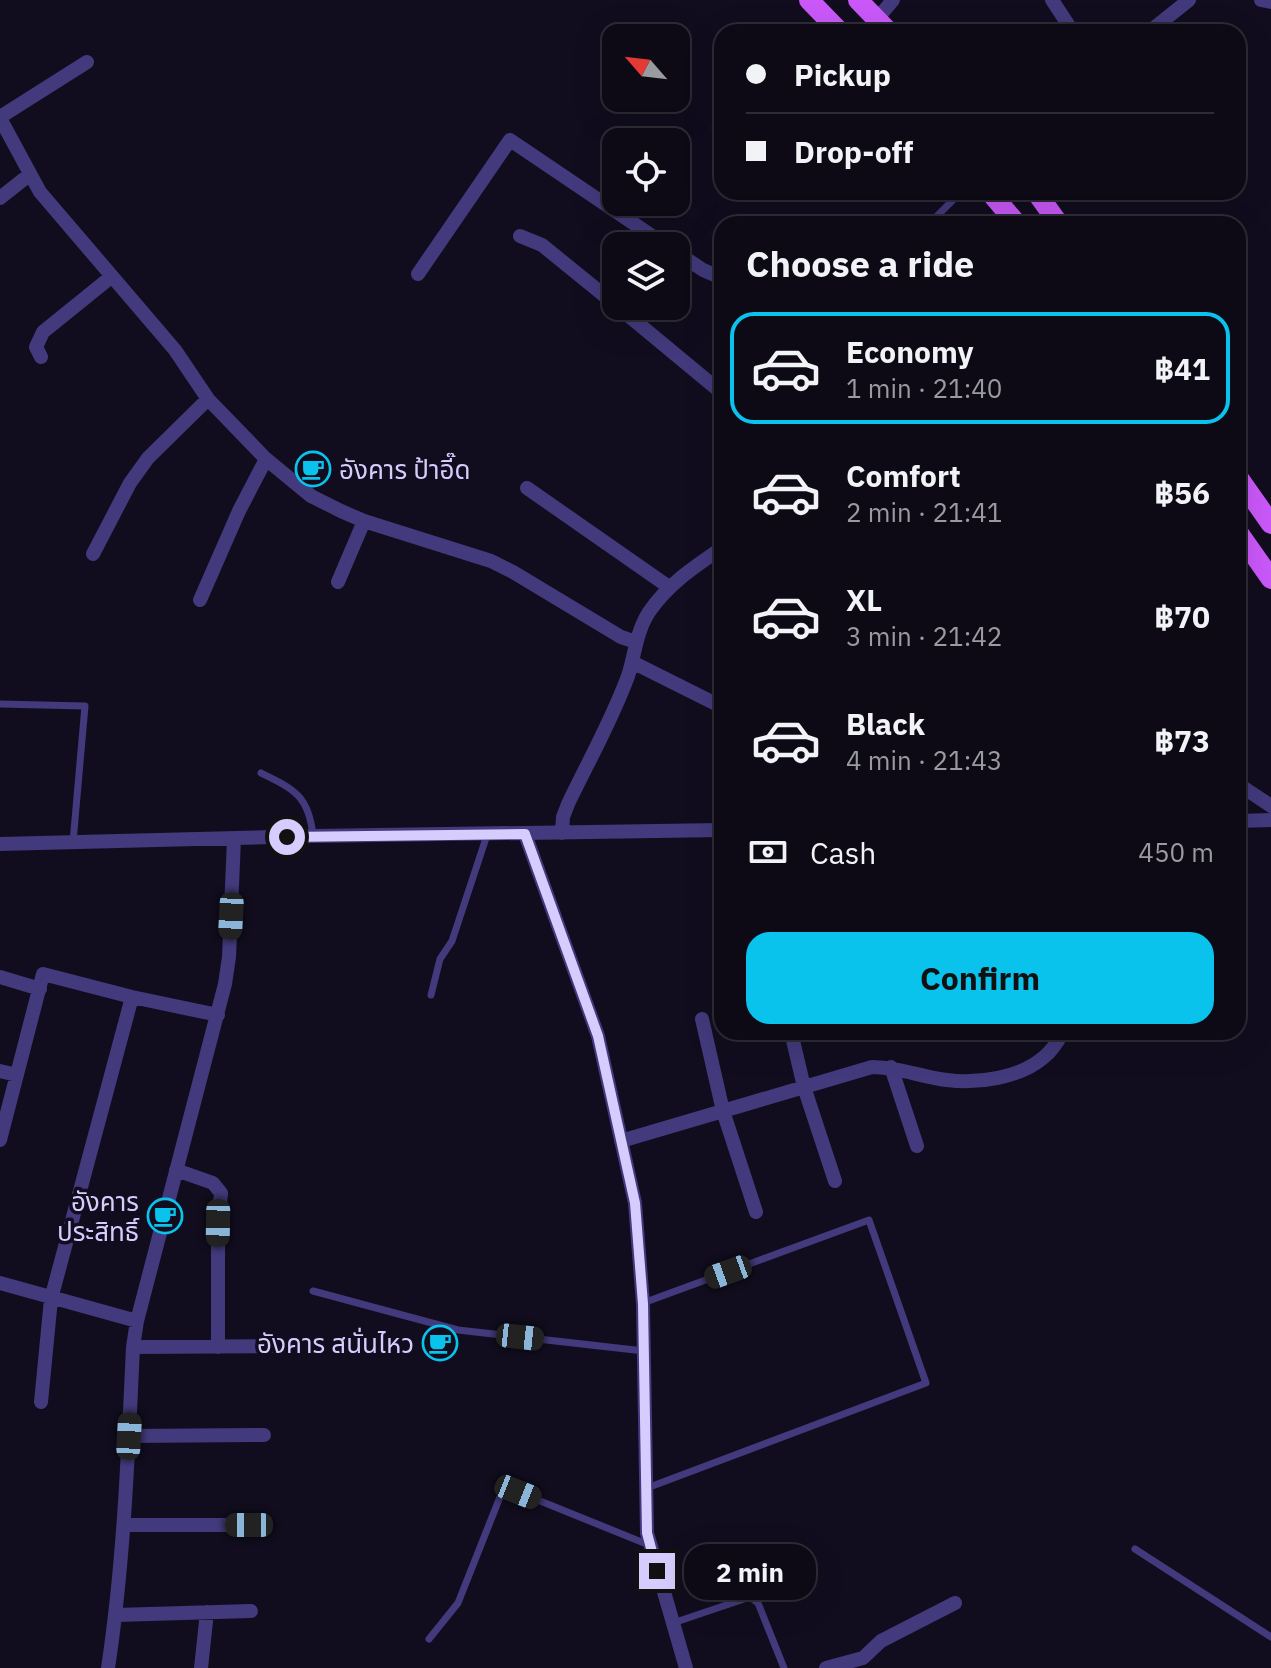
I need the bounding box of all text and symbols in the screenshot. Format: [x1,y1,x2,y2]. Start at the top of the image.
north arrow [602,24,690,112]
map controls [602,24,690,320]
text: Pickup [794,55,891,94]
button: locate [602,128,690,216]
text: Drop-off [794,132,913,171]
button: layers [602,232,690,320]
text: Choose a ride [746,240,974,287]
icon: car [750,332,822,404]
text: Economy [846,332,974,371]
text: ฿41 [1154,349,1210,388]
text: 1 min · 21:40 [846,371,1002,405]
cafe icon: อังคาร ป้าอี๊ด [294,450,332,488]
place label: อังคาร ป้าอี๊ด [339,452,470,486]
icon: car [750,456,822,528]
text: Comfort [846,456,961,495]
text: ฿56 [1154,473,1210,512]
text: 2 min · 21:41 [846,495,1002,529]
icon: car [750,580,822,652]
text: XL [846,580,882,619]
text: ฿70 [1154,597,1210,636]
text: 3 min · 21:42 [846,619,1002,653]
icon: car [750,704,822,776]
text: Black [846,704,925,743]
text: ฿73 [1154,721,1210,760]
text: 4 min · 21:43 [846,743,1002,777]
route start [269,819,305,855]
icon: cash [746,830,790,874]
text: Cash [810,833,876,872]
text: 450 m [1138,835,1214,869]
car [218,891,244,941]
button: Confirm [746,932,1214,1024]
place label: อังคาร ประสิทธิ์ [57,1184,139,1248]
cafe icon: อังคาร ประสิทธิ์ [146,1197,184,1235]
car [206,1199,230,1247]
car [701,1253,755,1291]
car [495,1323,545,1351]
cafe icon: อังคาร สนั่นไหว [421,1324,459,1362]
place label: อังคาร สนั่นไหว [257,1326,414,1360]
car [116,1411,142,1461]
car [491,1472,545,1512]
car [225,1513,273,1537]
callout: 2 min [685,1543,817,1599]
route end [639,1553,675,1589]
text: 2 min [716,1555,784,1589]

